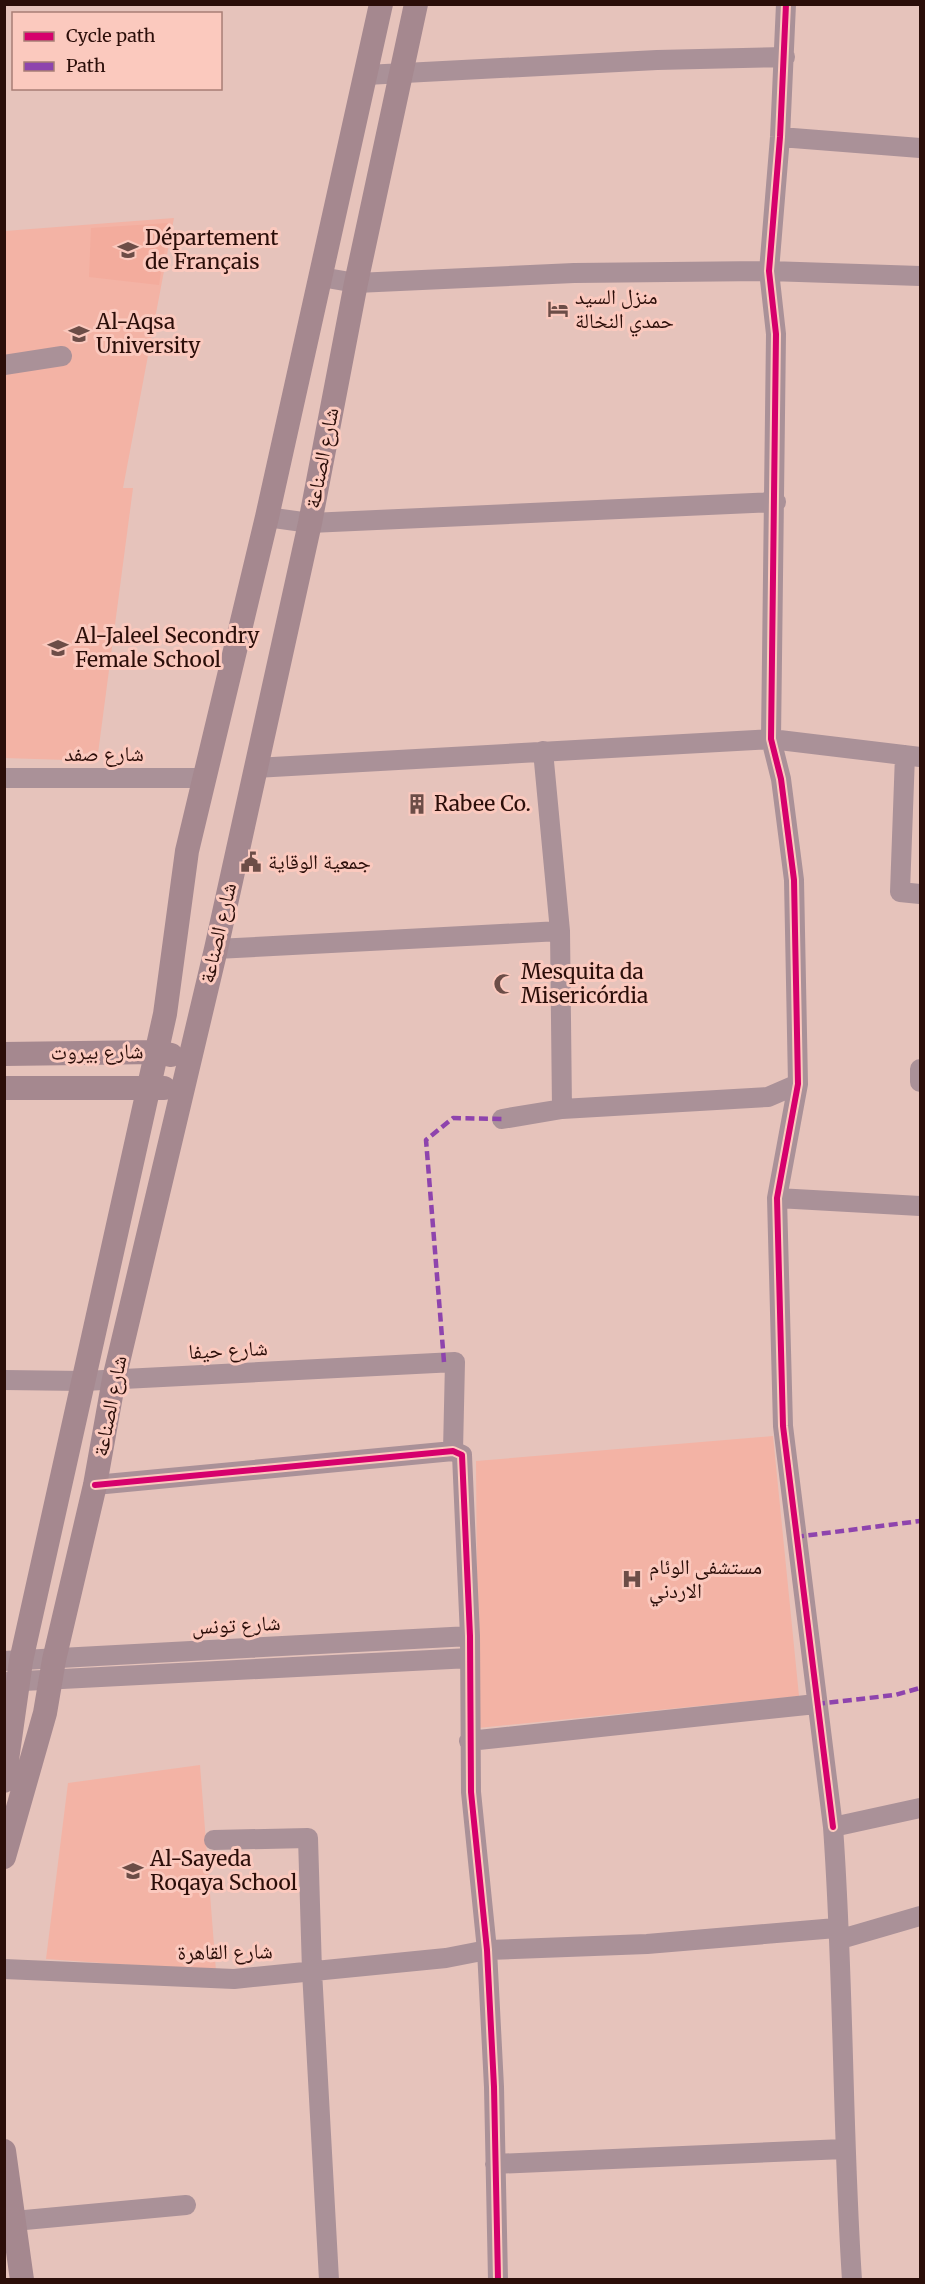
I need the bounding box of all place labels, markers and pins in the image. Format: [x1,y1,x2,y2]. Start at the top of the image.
place label: Département de Français [145,224,278,275]
school or university icon: Département de Français [116,238,140,262]
place label: منزل السيد حمدي النخالة [575,283,674,337]
hotel icon: منزل السيد حمدي النخالة [546,297,570,321]
place label: Al-Aqsa University [95,308,201,359]
school or university icon: Al-Aqsa University [67,322,91,346]
place label: Al-Jaleel Secondry Female School [74,622,260,673]
school or university icon: Al-Jaleel Secondry Female School [46,636,70,660]
place label: Rabee Co. [434,790,531,817]
building icon: Rabee Co. [405,792,429,816]
place label: جمعية الوقاية [268,848,371,875]
public building icon: جمعية الوقاية [239,850,263,874]
place label: Mesquita da Misericórdia [521,958,648,1009]
mosque icon: Mesquita da Misericórdia [492,972,516,996]
place label: مستشفى الوئام الاردني [649,1553,762,1607]
hospital icon: مستشفى الوئام الاردني [620,1567,644,1591]
place label: Al-Sayeda Roqaya School [149,1845,298,1896]
school or university icon: Al-Sayeda Roqaya School [121,1859,145,1883]

